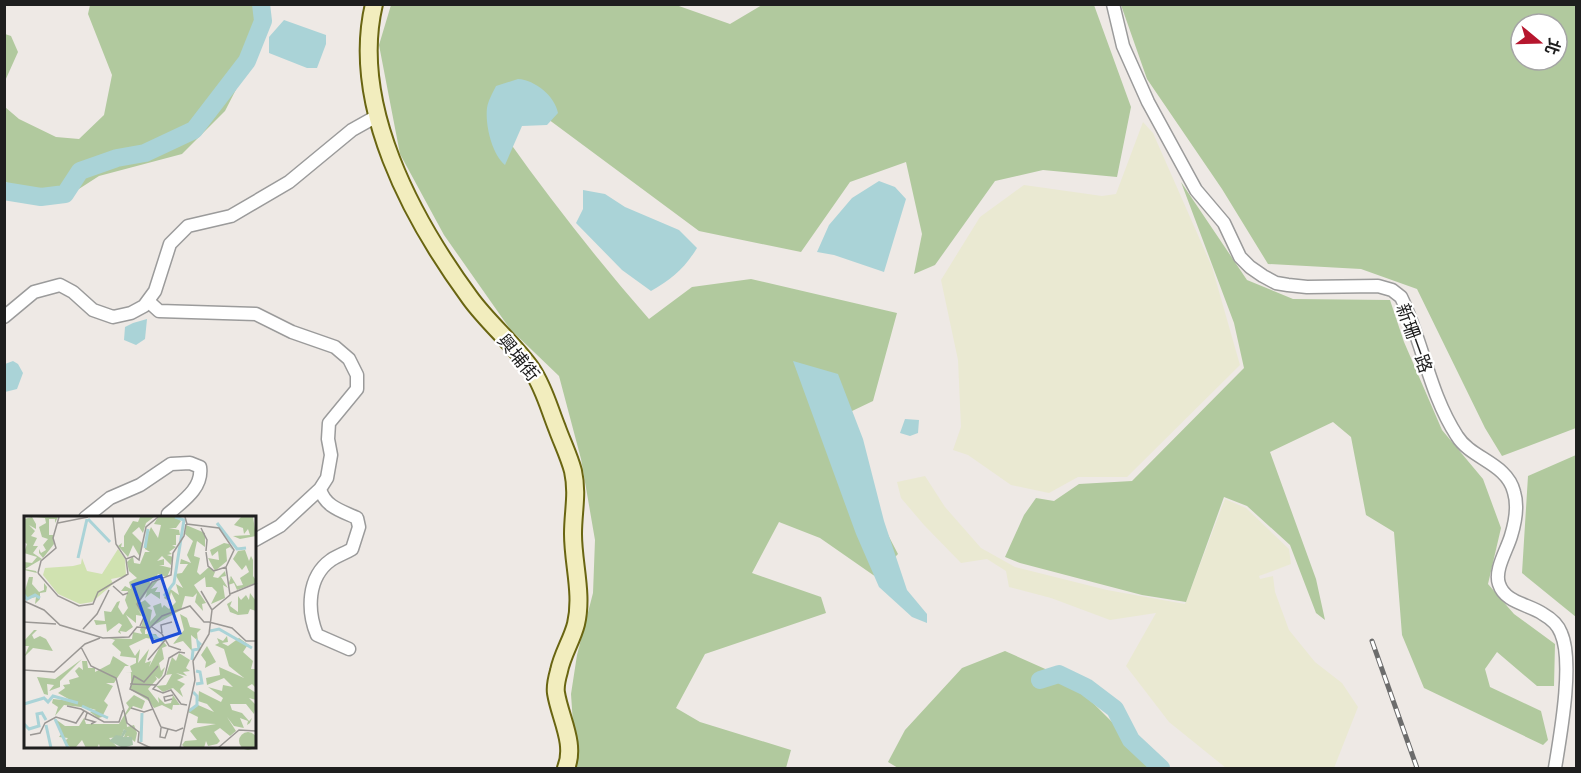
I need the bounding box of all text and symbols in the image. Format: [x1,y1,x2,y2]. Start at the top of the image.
north arrow [1509,12,1569,72]
text: 北 [1542,36,1565,58]
street label: 新珊一路 [1392,300,1438,376]
street label: 興埔街 [493,329,545,385]
inset map [24,516,256,749]

